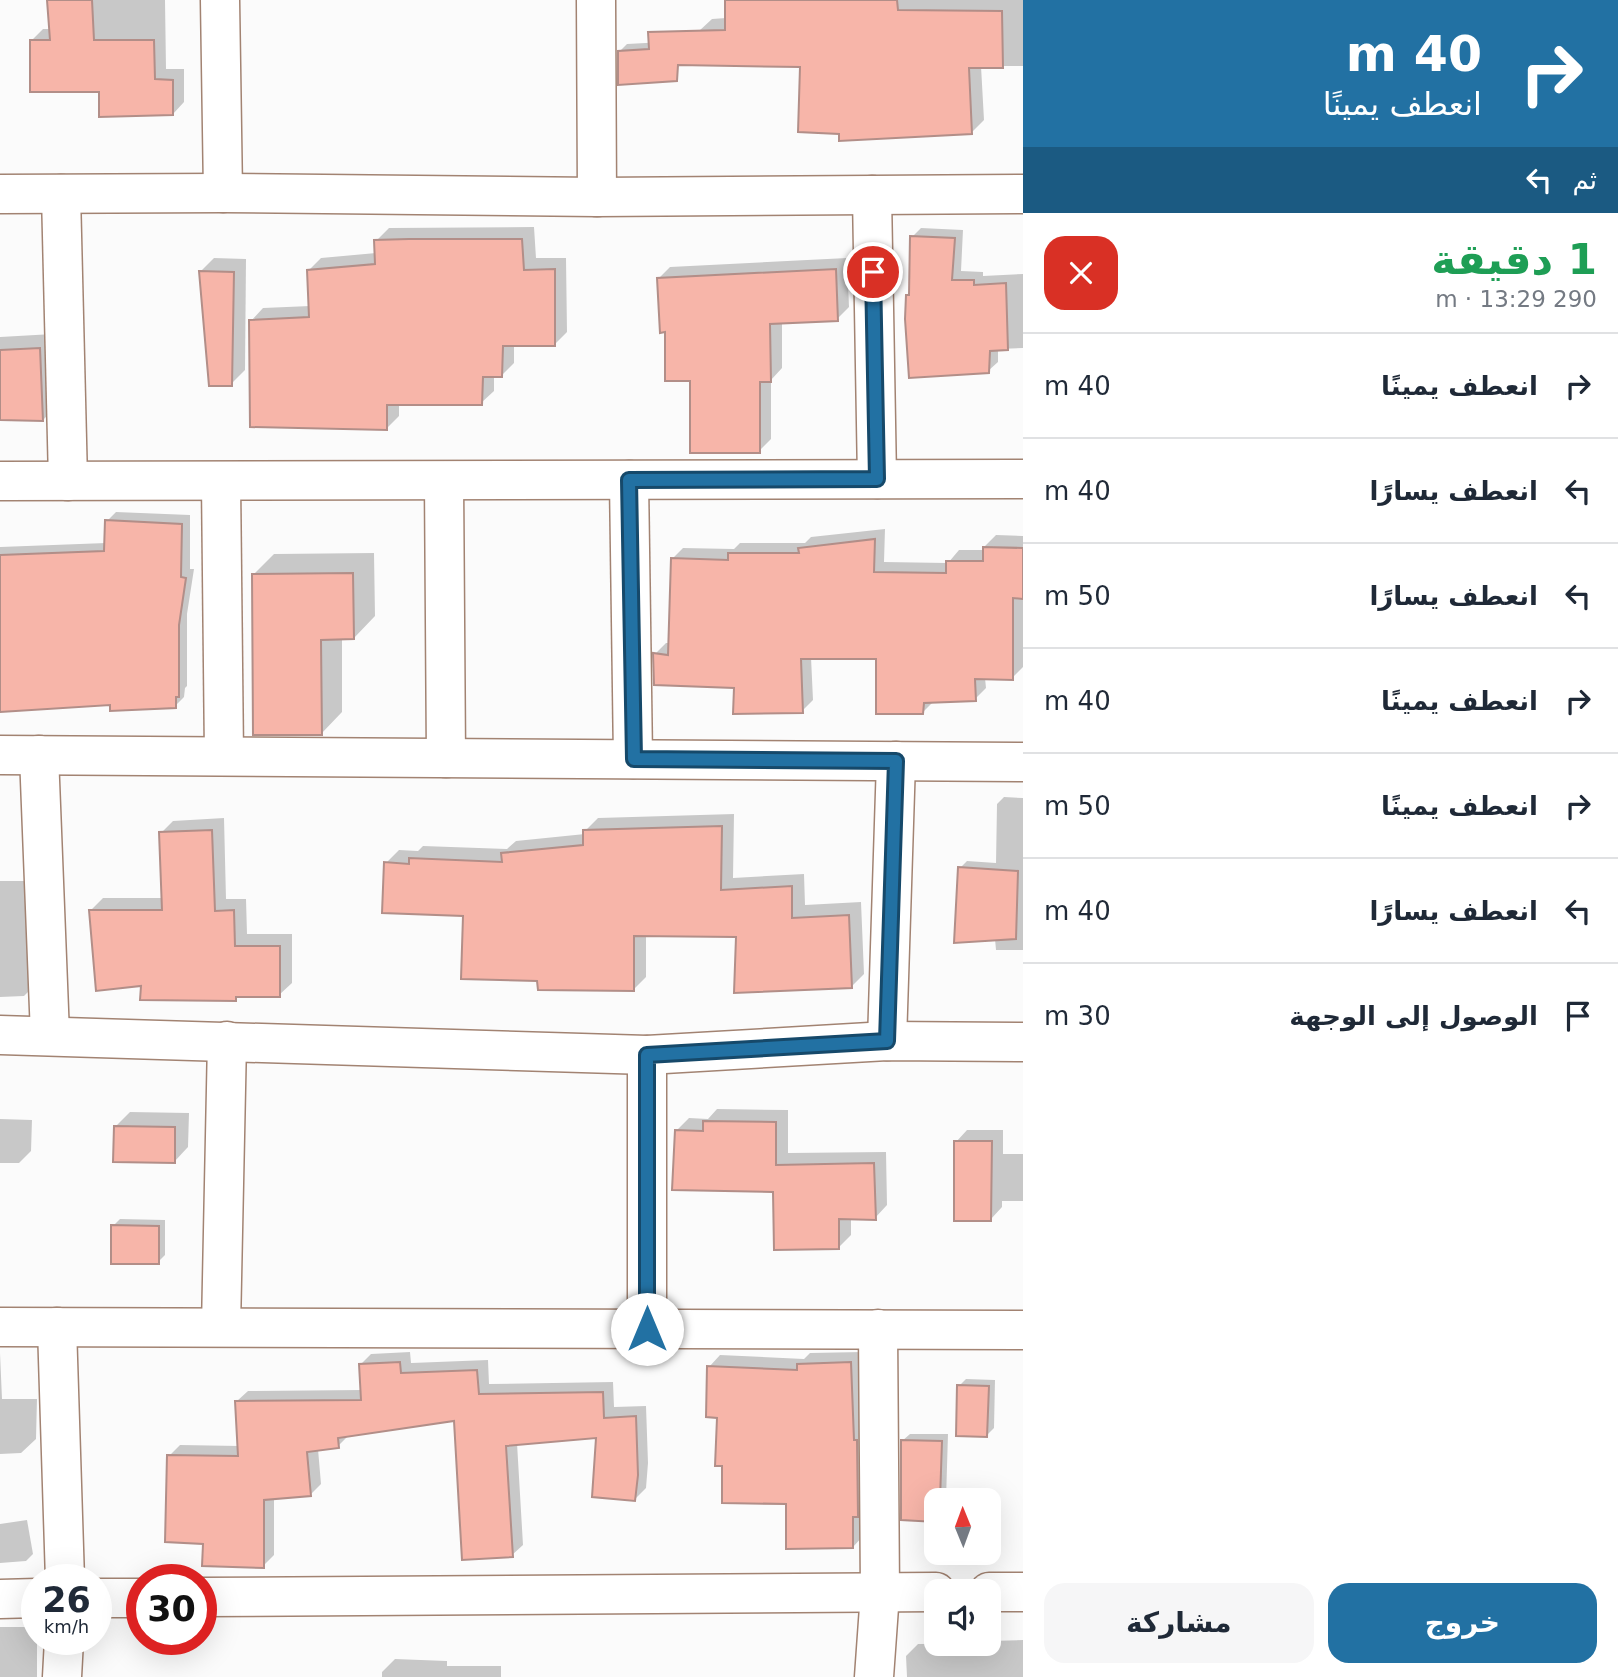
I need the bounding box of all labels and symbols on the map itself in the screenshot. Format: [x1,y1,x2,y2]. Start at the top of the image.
pin [843,242,903,302]
position arrow [610,1292,684,1366]
north arrow [924,1488,1001,1564]
speed limit sign: 30 [126,1564,217,1655]

